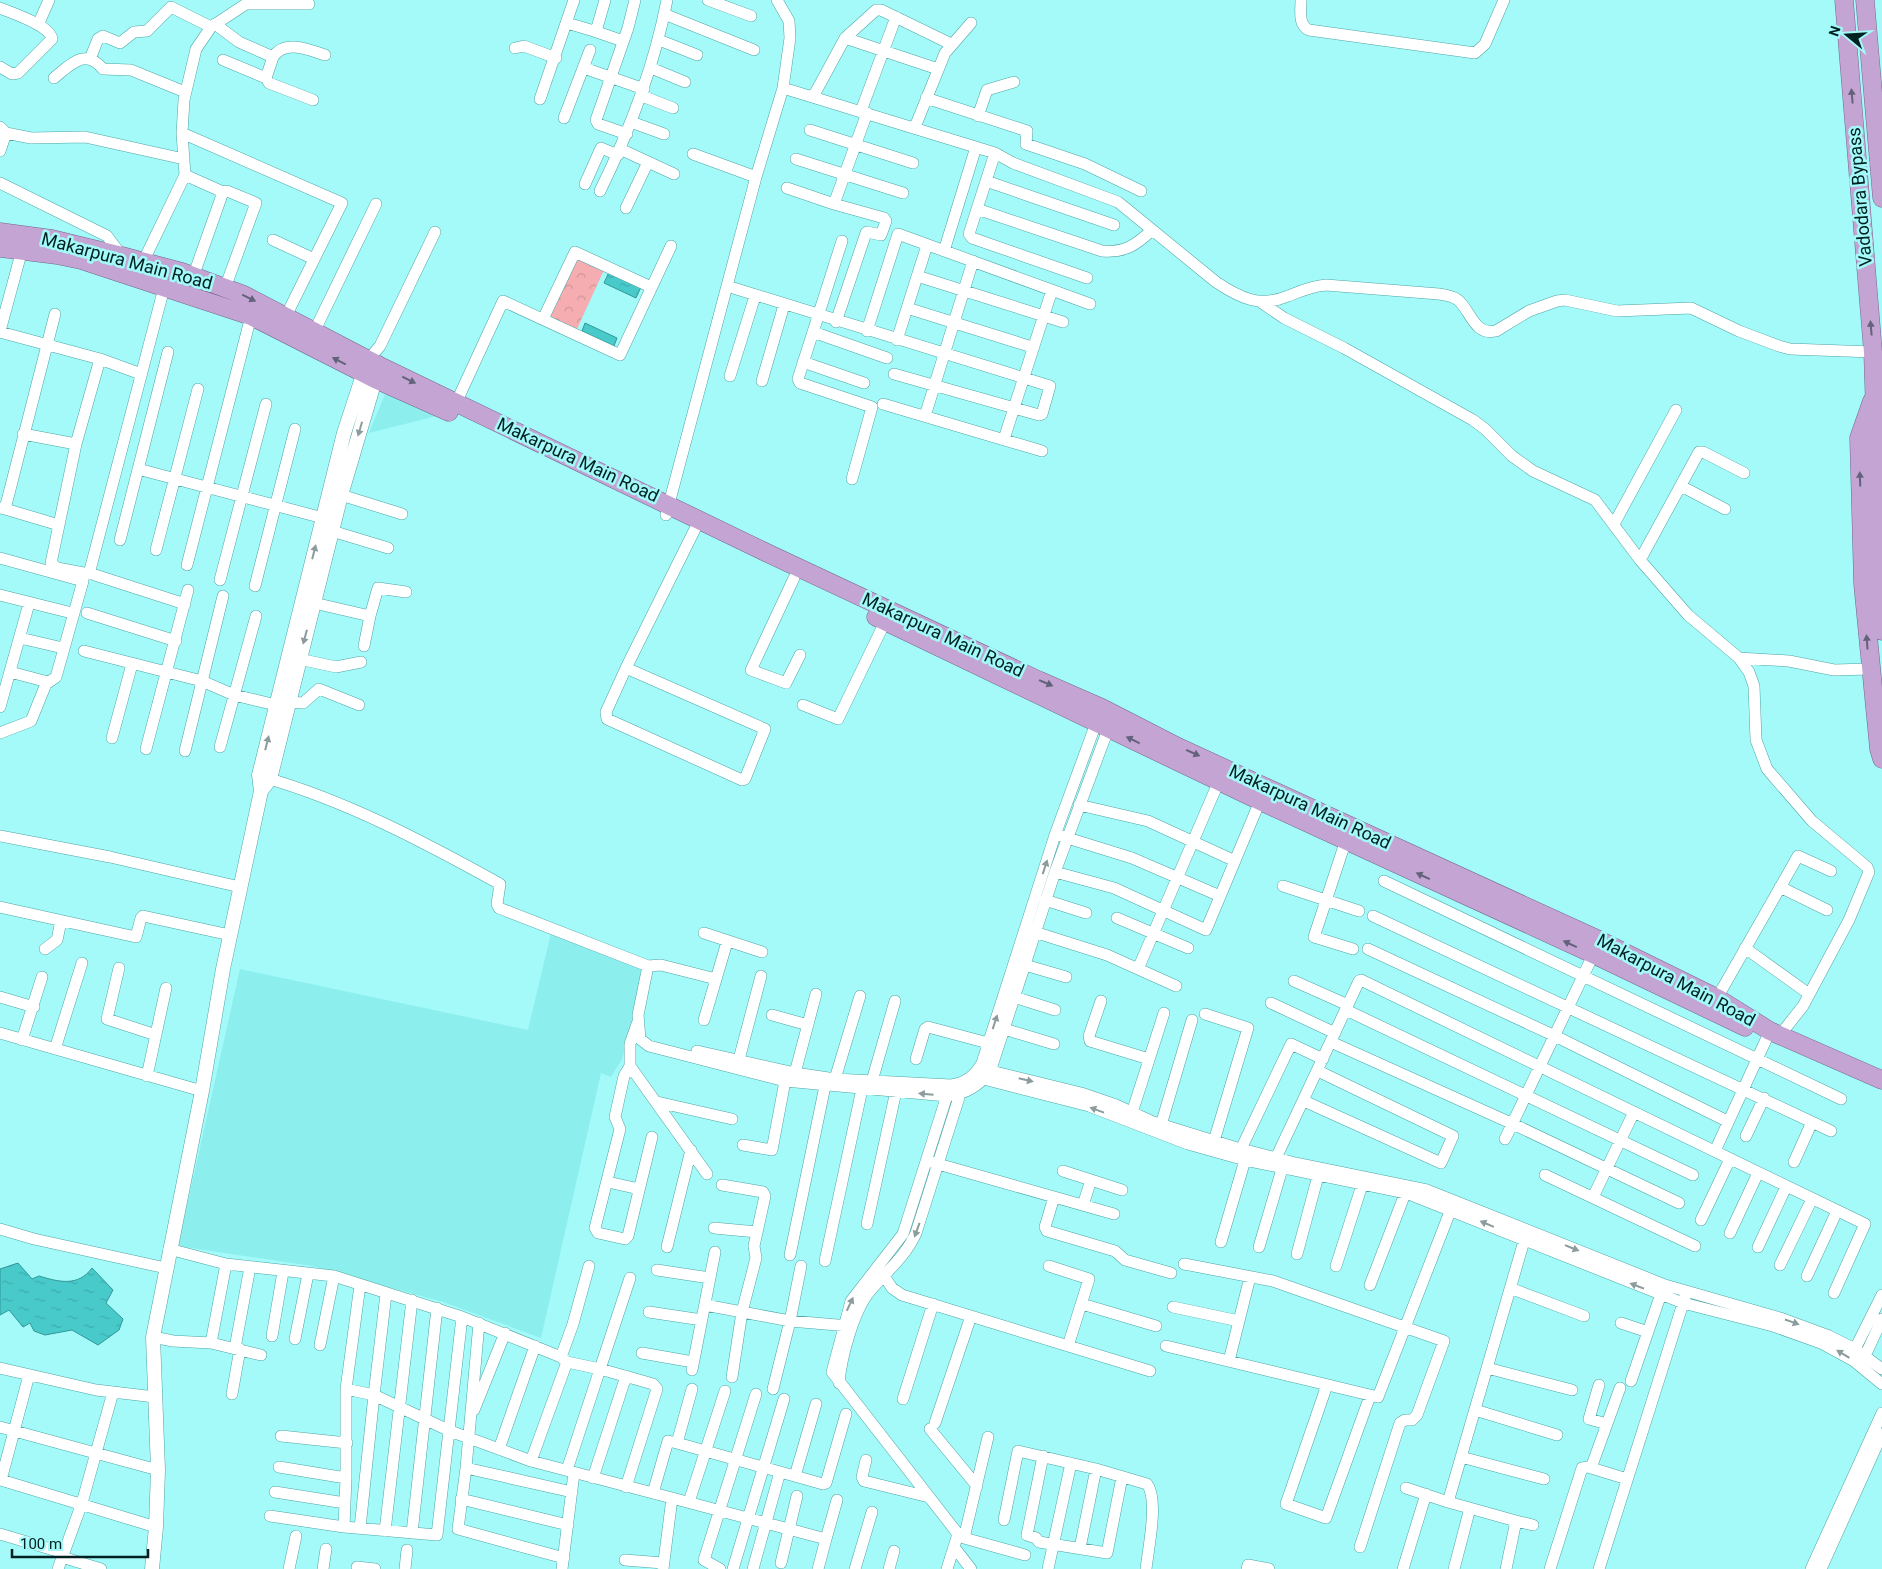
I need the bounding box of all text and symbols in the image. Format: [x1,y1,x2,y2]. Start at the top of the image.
north arrow [1822,10,1872,60]
text: N [1825,24,1844,38]
one-way arrow [1847,88,1855,104]
street label: Vadodara Bypass [1843,127,1876,267]
street label: Makarpura Main Road [39,228,215,293]
one-way arrow [242,294,256,302]
one-way arrow [1866,319,1874,335]
one-way arrow [332,357,346,365]
one-way arrow [402,376,417,384]
street label: Makarpura Main Road [494,413,662,506]
one-way arrow [355,422,363,437]
one-way arrow [1856,471,1864,487]
one-way arrow [310,544,318,559]
street label: Makarpura Main Road [859,588,1027,681]
one-way arrow [301,629,309,644]
one-way arrow [1863,633,1871,649]
one-way arrow [1039,680,1053,688]
one-way arrow [263,736,271,751]
one-way arrow [1126,736,1140,744]
one-way arrow [1186,749,1200,757]
street label: Makarpura Main Road [1226,760,1394,853]
one-way arrow [1041,859,1049,874]
one-way arrow [1416,871,1430,879]
street label: Makarpura Main Road [1594,929,1759,1030]
one-way arrow [1563,939,1578,948]
one-way arrow [991,1014,999,1029]
one-way arrow [1019,1076,1034,1084]
one-way arrow [918,1090,934,1098]
one-way arrow [1089,1106,1104,1114]
one-way arrow [1480,1220,1494,1228]
one-way arrow [913,1223,920,1238]
one-way arrow [1565,1245,1579,1253]
one-way arrow [1630,1281,1645,1289]
one-way arrow [846,1297,854,1311]
one-way arrow [1785,1319,1800,1326]
one-way arrow [1837,1350,1850,1359]
scale bar [12,1526,149,1558]
text: 100 m [20,1535,62,1553]

